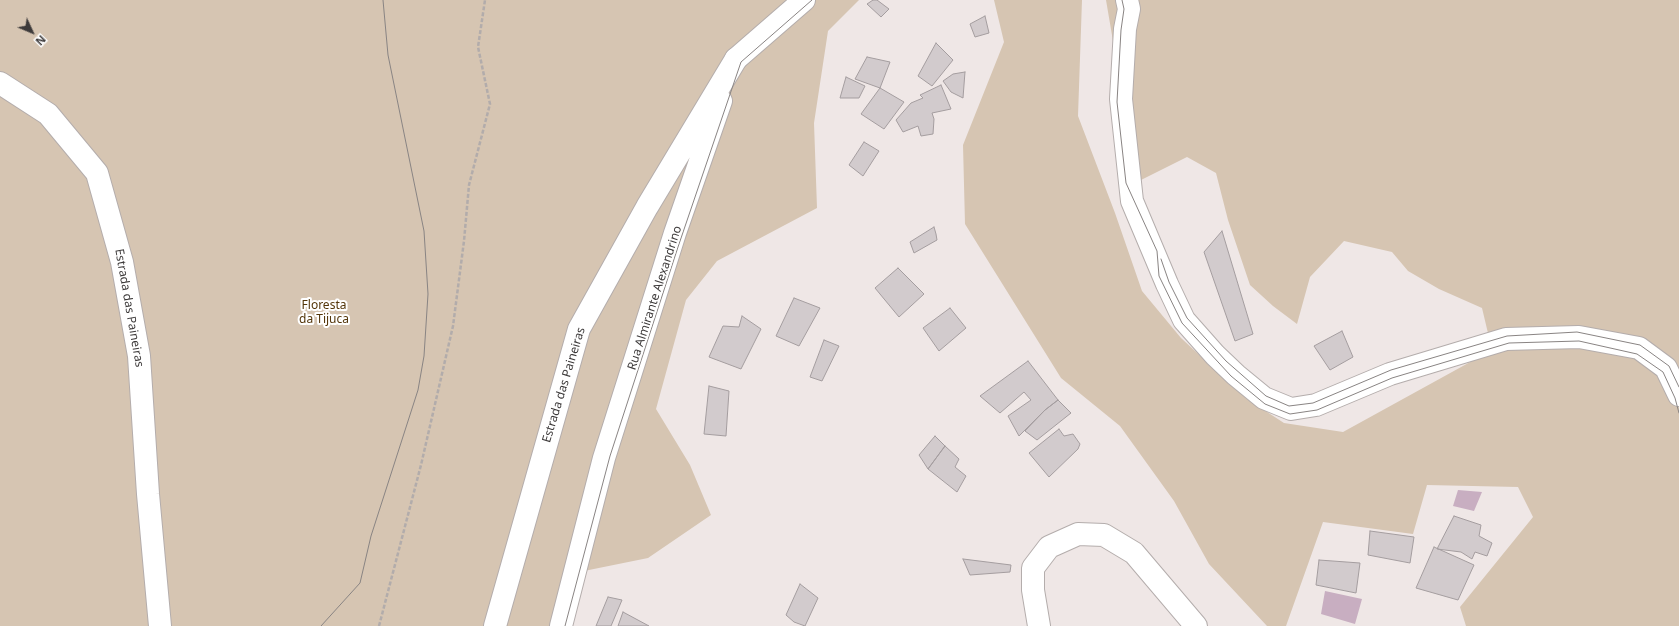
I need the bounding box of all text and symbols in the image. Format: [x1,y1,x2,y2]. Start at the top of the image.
north arrow [12,12,52,52]
text: N [32,32,50,49]
street label: Rua Almirante Alexandrino [625,224,685,372]
street label: Estrada das Paineiras [111,248,147,368]
park label: Floresta da Tijuca [299,299,349,327]
street label: Estrada das Paineiras [540,326,588,444]

